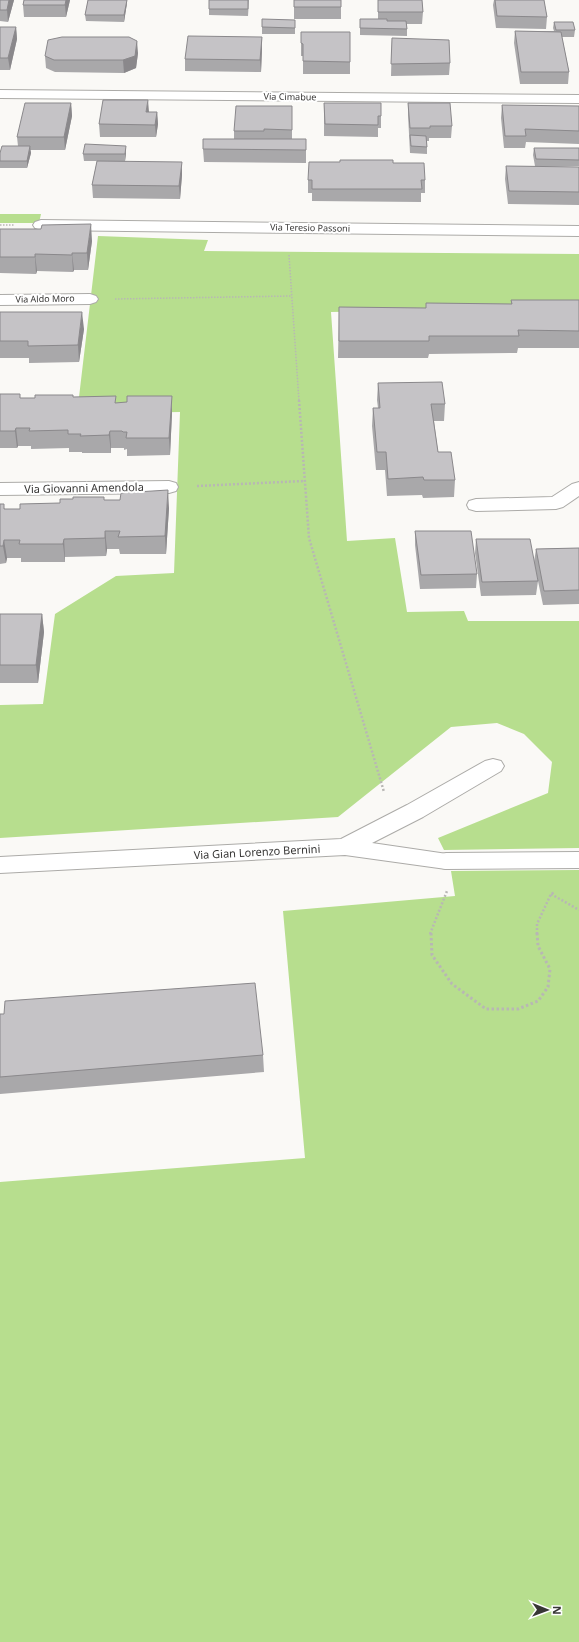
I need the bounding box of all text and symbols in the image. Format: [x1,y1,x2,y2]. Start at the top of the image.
street label: Via Cimabue [264,90,317,103]
street label: Via Teresio Passoni [270,220,350,235]
street label: Via Aldo Moro [15,291,75,306]
street label: Via Giovanni Amendola [24,479,144,496]
street label: Via Gian Lorenzo Bernini [193,841,321,862]
north arrow [527,1590,567,1630]
text: N [550,1606,565,1615]

